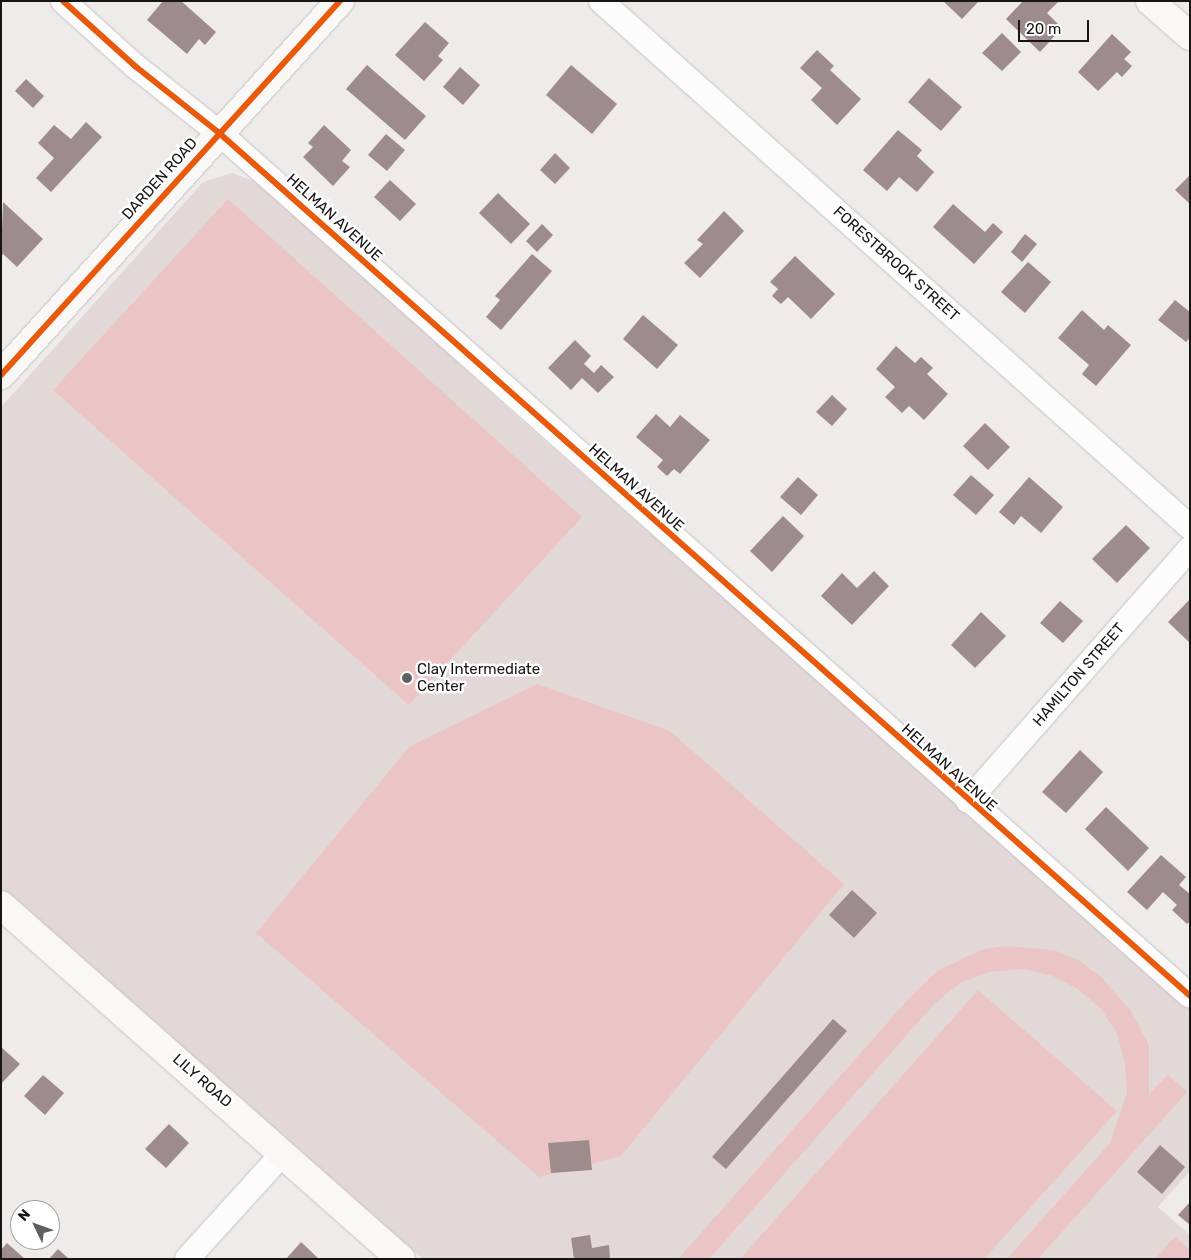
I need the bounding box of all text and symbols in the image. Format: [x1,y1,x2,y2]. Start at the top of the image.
scale bar [1021,10,1092,42]
text: 20 m [1026,20,1061,38]
street label: DARDEN ROAD [119,134,201,224]
street label: HELMAN AVENUE [282,170,386,266]
street label: FORESTBROOK STREET [829,203,963,325]
street label: HELMAN AVENUE [584,440,688,536]
street label: HAMILTON STREET [1029,620,1129,730]
place label: Clay Intermediate Center [417,660,541,695]
marker: Clay Intermediate Center [401,672,413,684]
street label: HELMAN AVENUE [897,720,1001,816]
street label: LILY ROAD [169,1050,235,1112]
north arrow [10,1200,60,1250]
text: N [15,1206,34,1225]

